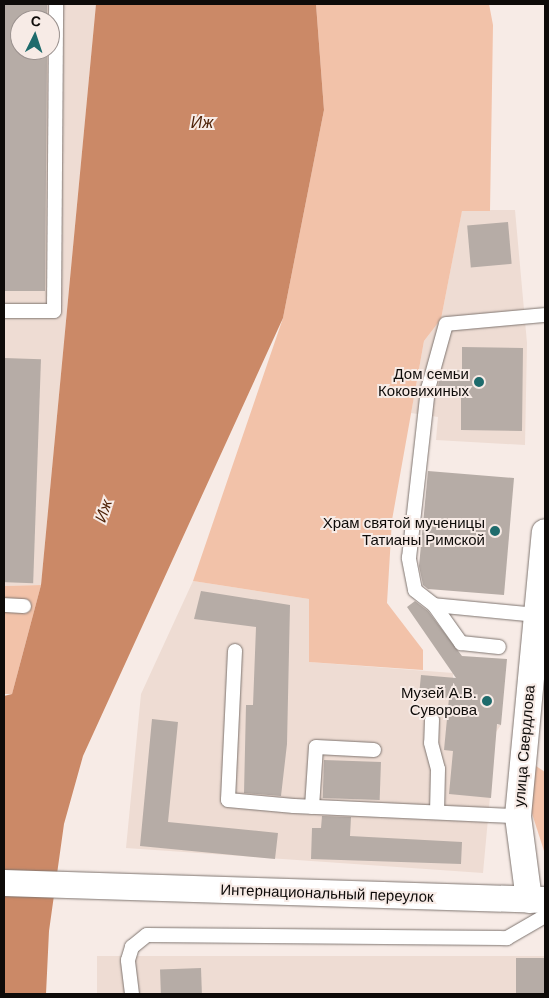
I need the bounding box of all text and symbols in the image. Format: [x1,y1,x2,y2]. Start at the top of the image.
north arrow [10,10,60,60]
text: С [30,13,42,29]
water label: Иж [191,113,213,133]
place label: Дом семьи Коковихиных [378,364,469,399]
marker: Дом семьи Коковихиных [473,376,485,388]
water label: Иж [91,497,117,525]
place label: Храм святой мученицы Татианы Римской [323,513,485,548]
marker: Храм святой мученицы Татианы Римской [489,525,501,537]
place label: Музей А.В. Суворова [401,683,477,718]
street label: улица Свердлова [510,684,538,808]
marker: Музей А.В. Суворова [481,695,493,707]
street label: Интернациональный переулок [220,880,434,906]

